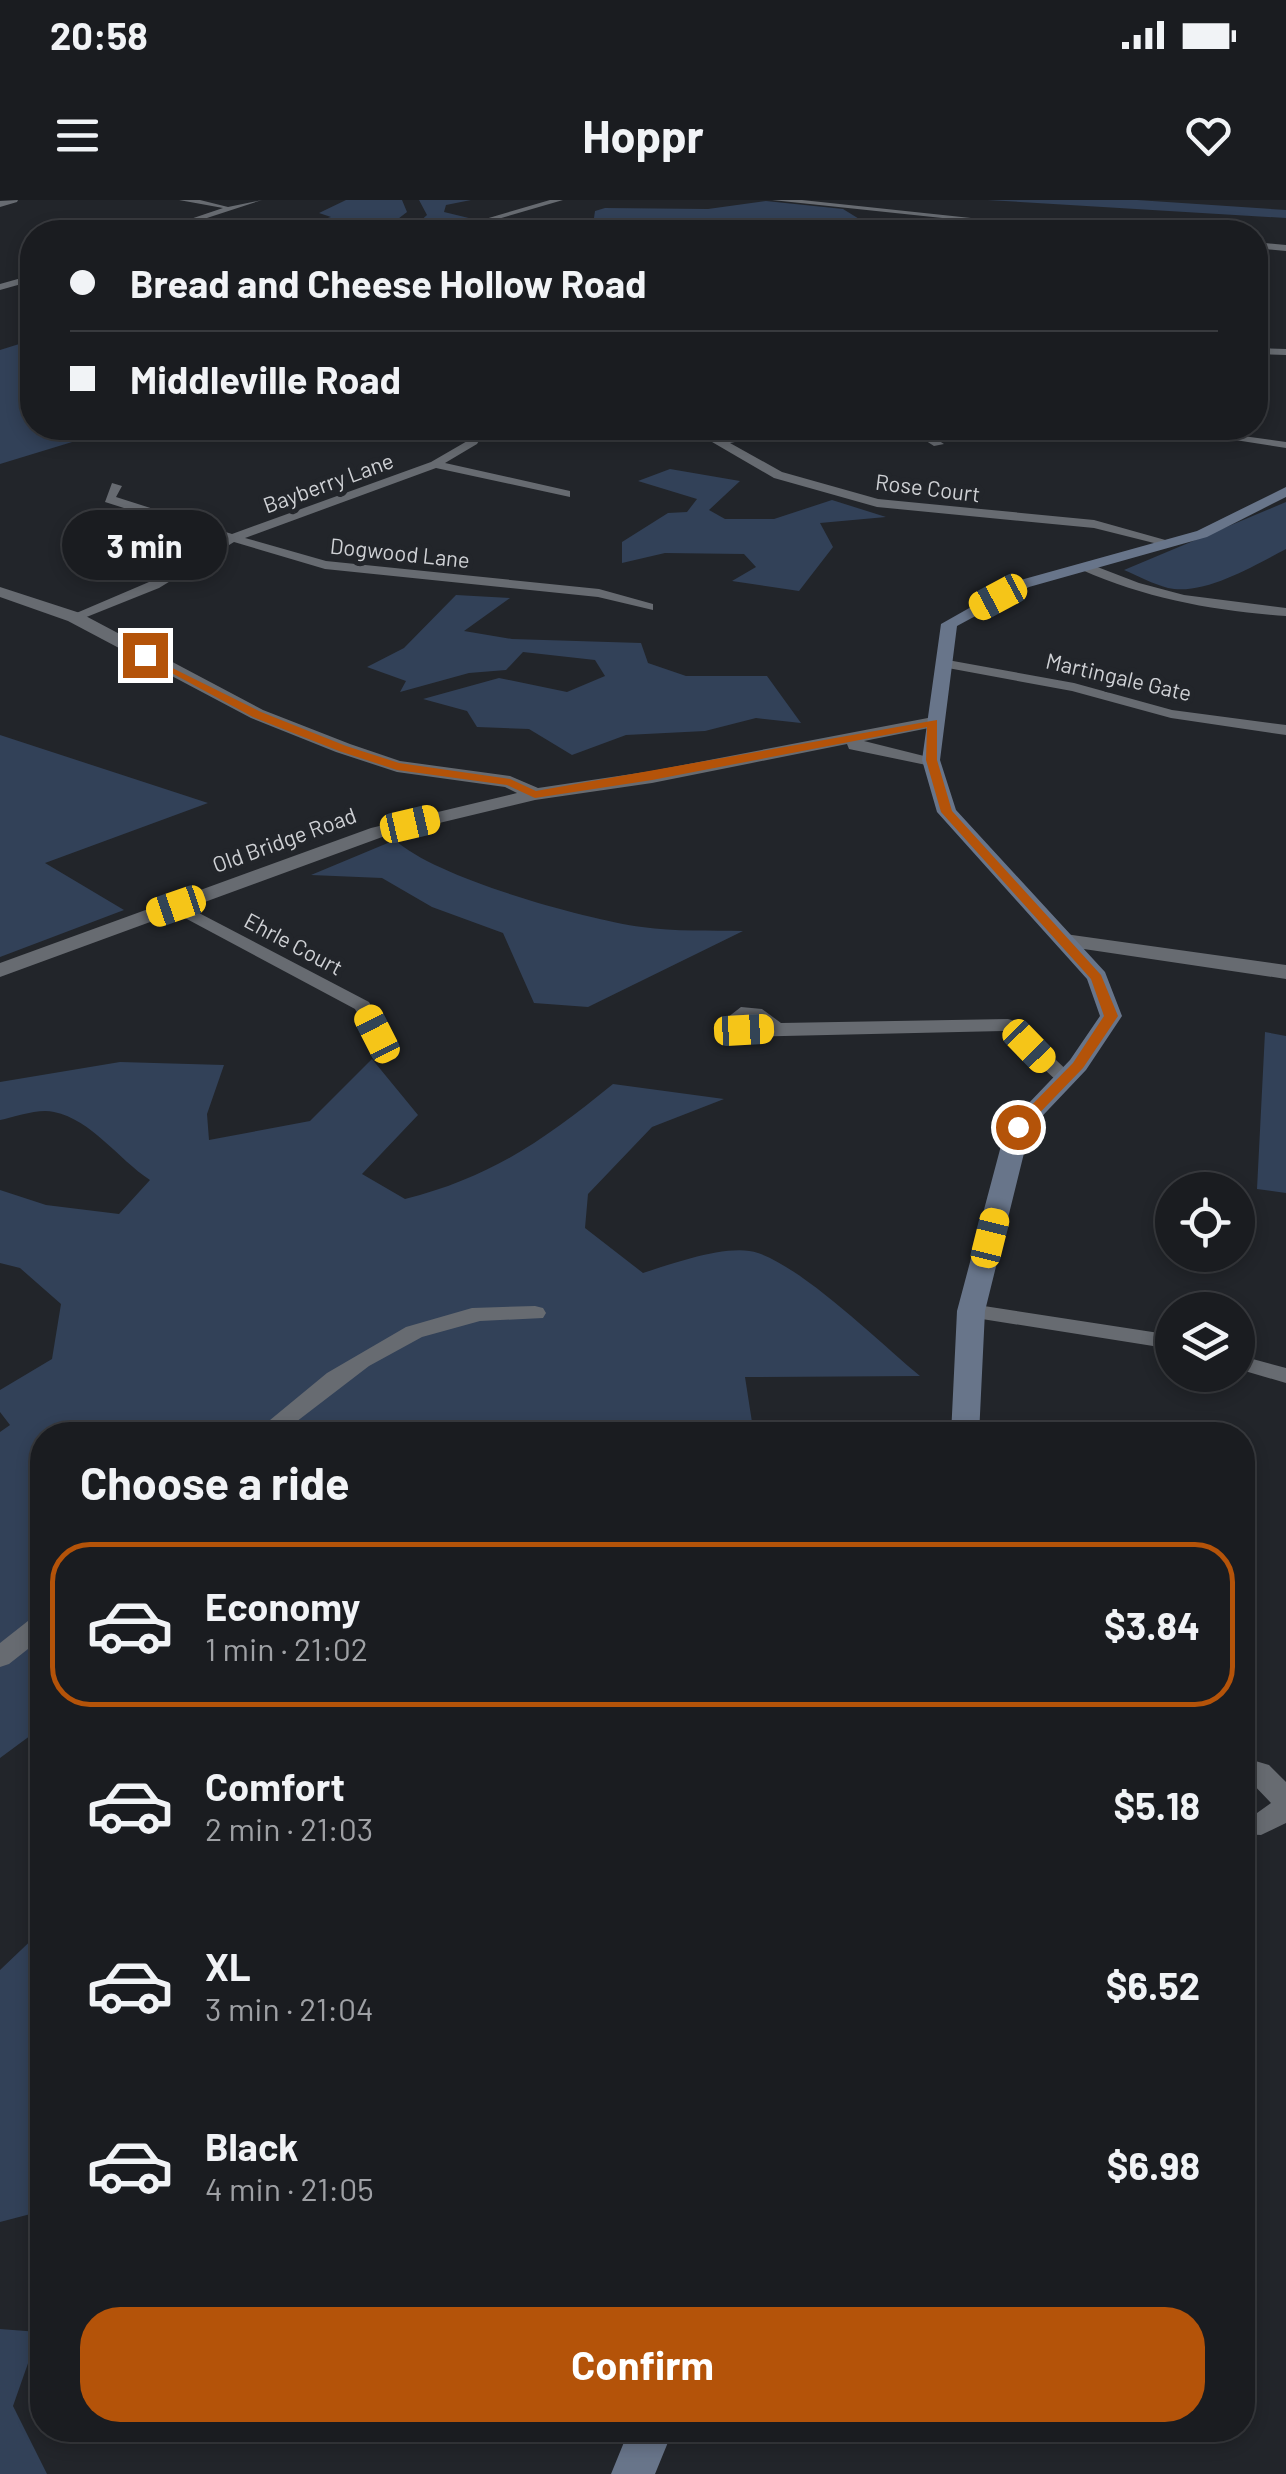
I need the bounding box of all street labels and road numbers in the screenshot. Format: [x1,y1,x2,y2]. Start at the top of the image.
street label: Bayberry Lane [259,446,397,518]
street label: Rose Court [874,468,982,506]
street label: Dogwood Lane [329,532,471,572]
street label: Martingale Gate [1044,647,1194,705]
street label: Old Bridge Road [209,801,359,877]
street label: Ehrle Court [240,906,348,980]

